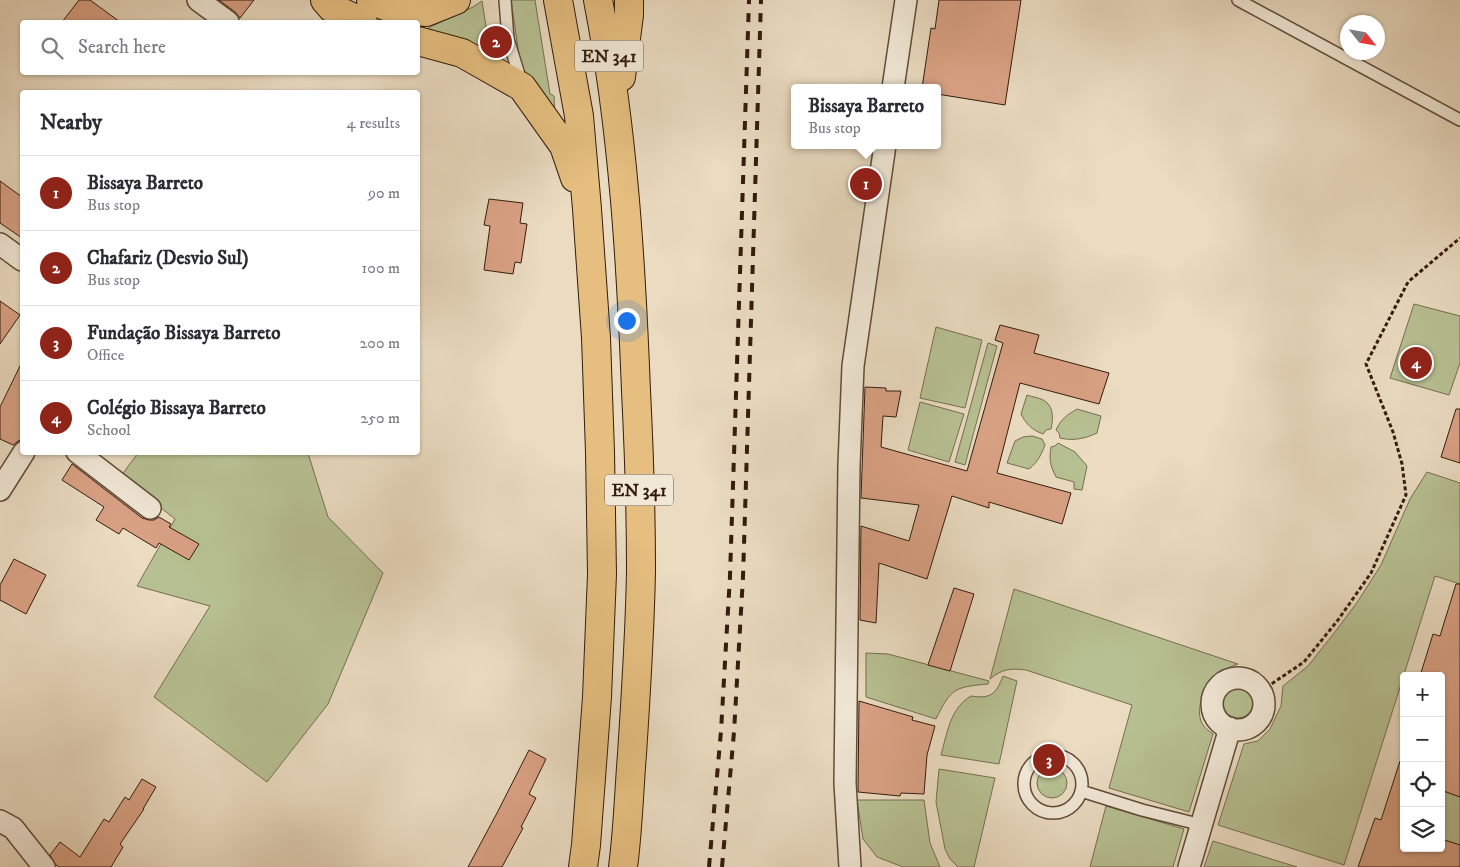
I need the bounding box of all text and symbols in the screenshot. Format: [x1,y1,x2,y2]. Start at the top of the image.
north arrow [1340,15,1385,60]
search box [20,20,420,75]
pin: 2 [480,23,512,61]
icon: search [38,34,66,62]
text: Search here [78,36,166,59]
road number: EN 341 [575,40,643,72]
popup [791,84,941,149]
text: Bissaya Barreto [808,95,924,118]
text: Nearby [40,110,102,136]
text: 4 results [347,113,400,133]
text: Bus stop [808,118,861,138]
pin: 1 [850,165,882,203]
text: Bissaya Barreto [87,172,203,195]
text: 1 [53,183,59,203]
text: 90 m [368,183,400,203]
text: Bus stop [87,195,140,215]
text: Chafariz (Desvio Sul) [87,247,249,270]
text: 2 [52,258,60,278]
text: 100 m [362,258,400,278]
text: Bus stop [87,270,140,290]
your location [614,308,640,334]
text: Fundação Bissaya Barreto [87,322,280,345]
text: 3 [53,333,59,353]
text: 200 m [359,333,400,353]
pin: 4 [1400,344,1432,382]
text: Office [87,345,124,365]
text: Colégio Bissaya Barreto [87,397,266,420]
text: 4 [51,408,61,428]
text: 250 m [360,408,400,428]
text: School [87,420,131,440]
road number: EN 341 [605,474,673,506]
map controls [1400,672,1445,852]
button: + [1400,672,1445,717]
button: − [1400,717,1445,762]
pin: 3 [1033,741,1065,779]
button: locate [1400,762,1445,807]
button: layers [1400,807,1445,852]

